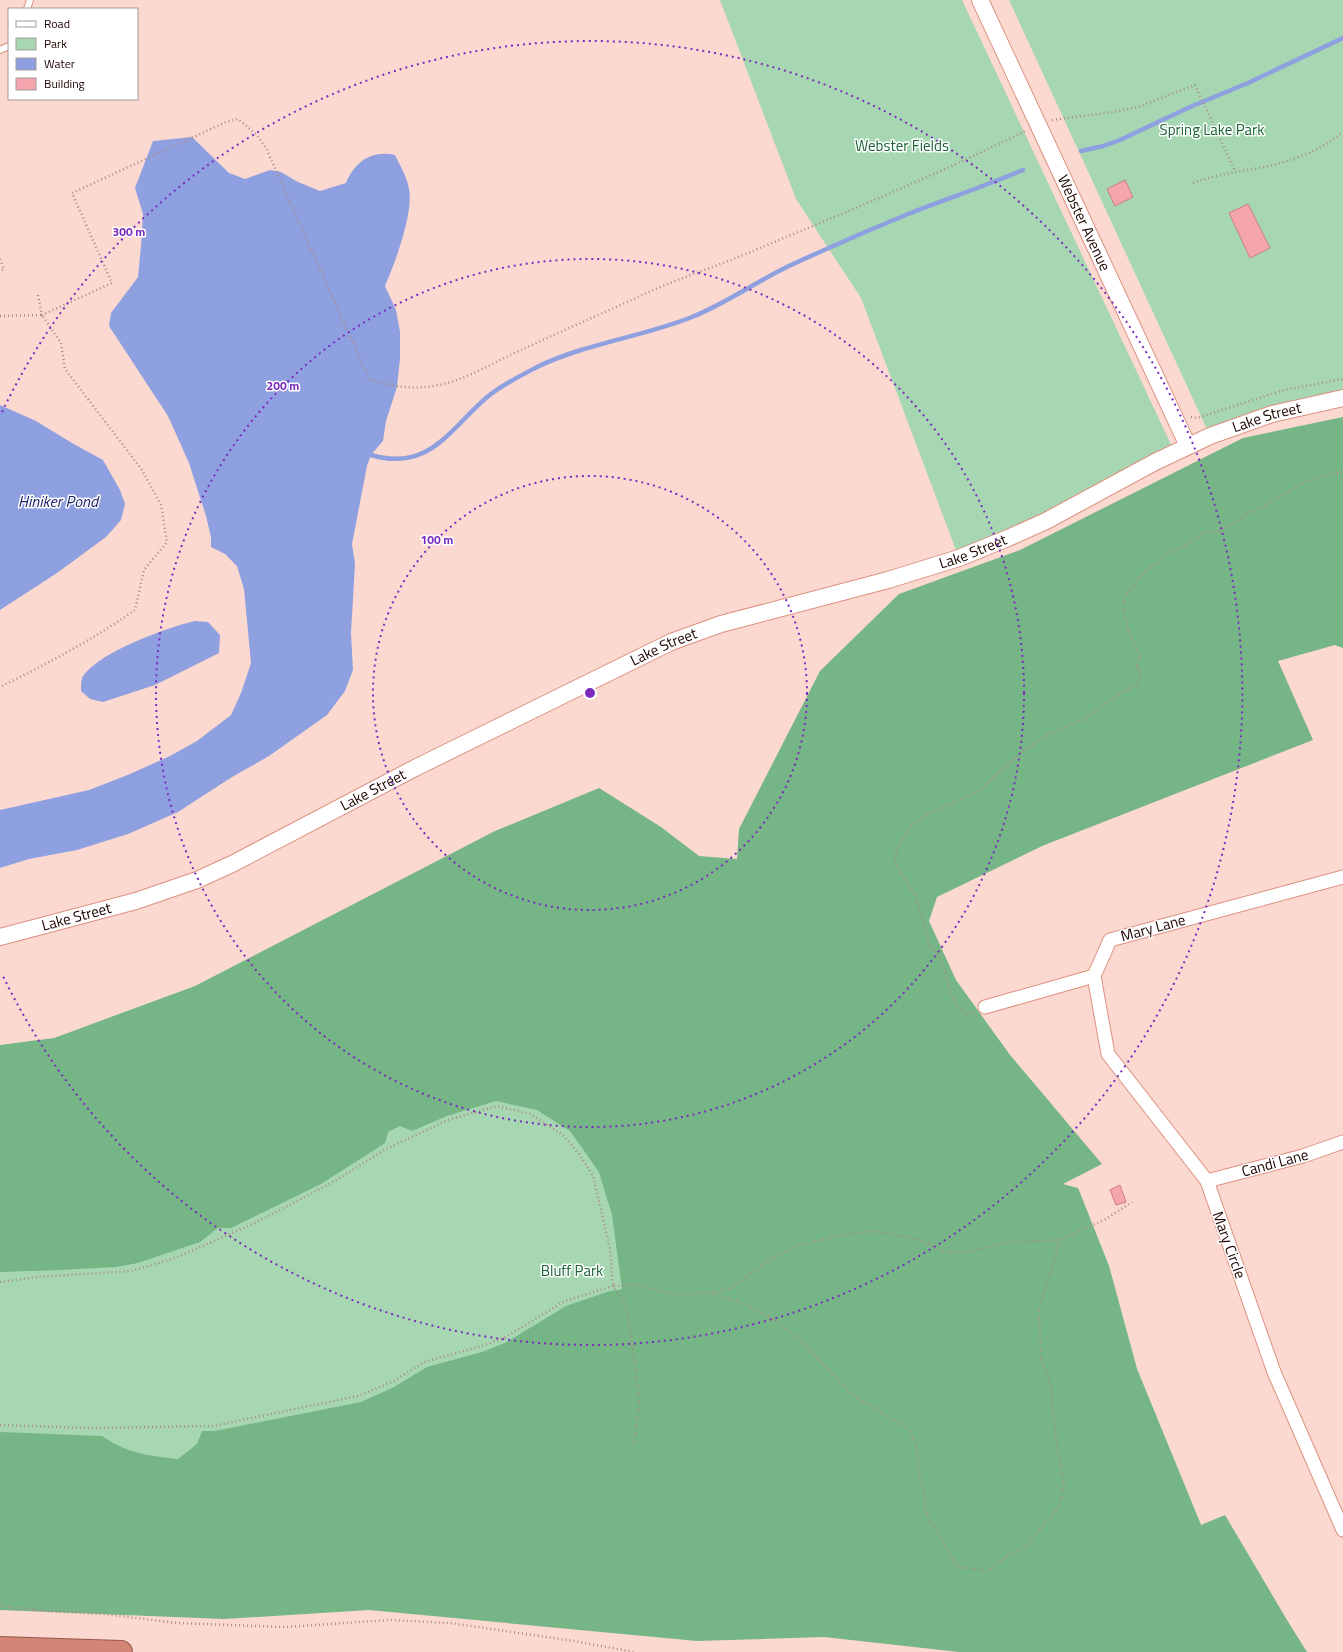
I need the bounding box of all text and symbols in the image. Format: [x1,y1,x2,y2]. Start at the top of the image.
legend [8,8,138,100]
text: Road [44,14,70,33]
text: Park [44,34,67,53]
text: Water [44,54,75,73]
text: Building [44,74,85,93]
park label: Spring Lake Park [1160,118,1264,141]
park label: Webster Fields [855,134,949,157]
street label: Webster Avenue [1052,171,1117,275]
text: 300 m [113,222,145,241]
text: 200 m [267,376,299,395]
street label: Lake Street [1229,396,1304,438]
water label: Hiniker Pond [18,489,100,513]
street label: Lake Street [936,527,1011,575]
text: 100 m [421,530,453,549]
street label: Lake Street [626,621,701,671]
centre of rings [583,686,597,700]
street label: Lake Street [336,762,410,816]
street label: Lake Street [39,896,114,937]
street label: Mary Lane [1118,908,1188,947]
street label: Candi Lane [1239,1143,1311,1183]
street label: Mary Circle [1207,1208,1252,1282]
park label: Bluff Park [541,1259,603,1282]

